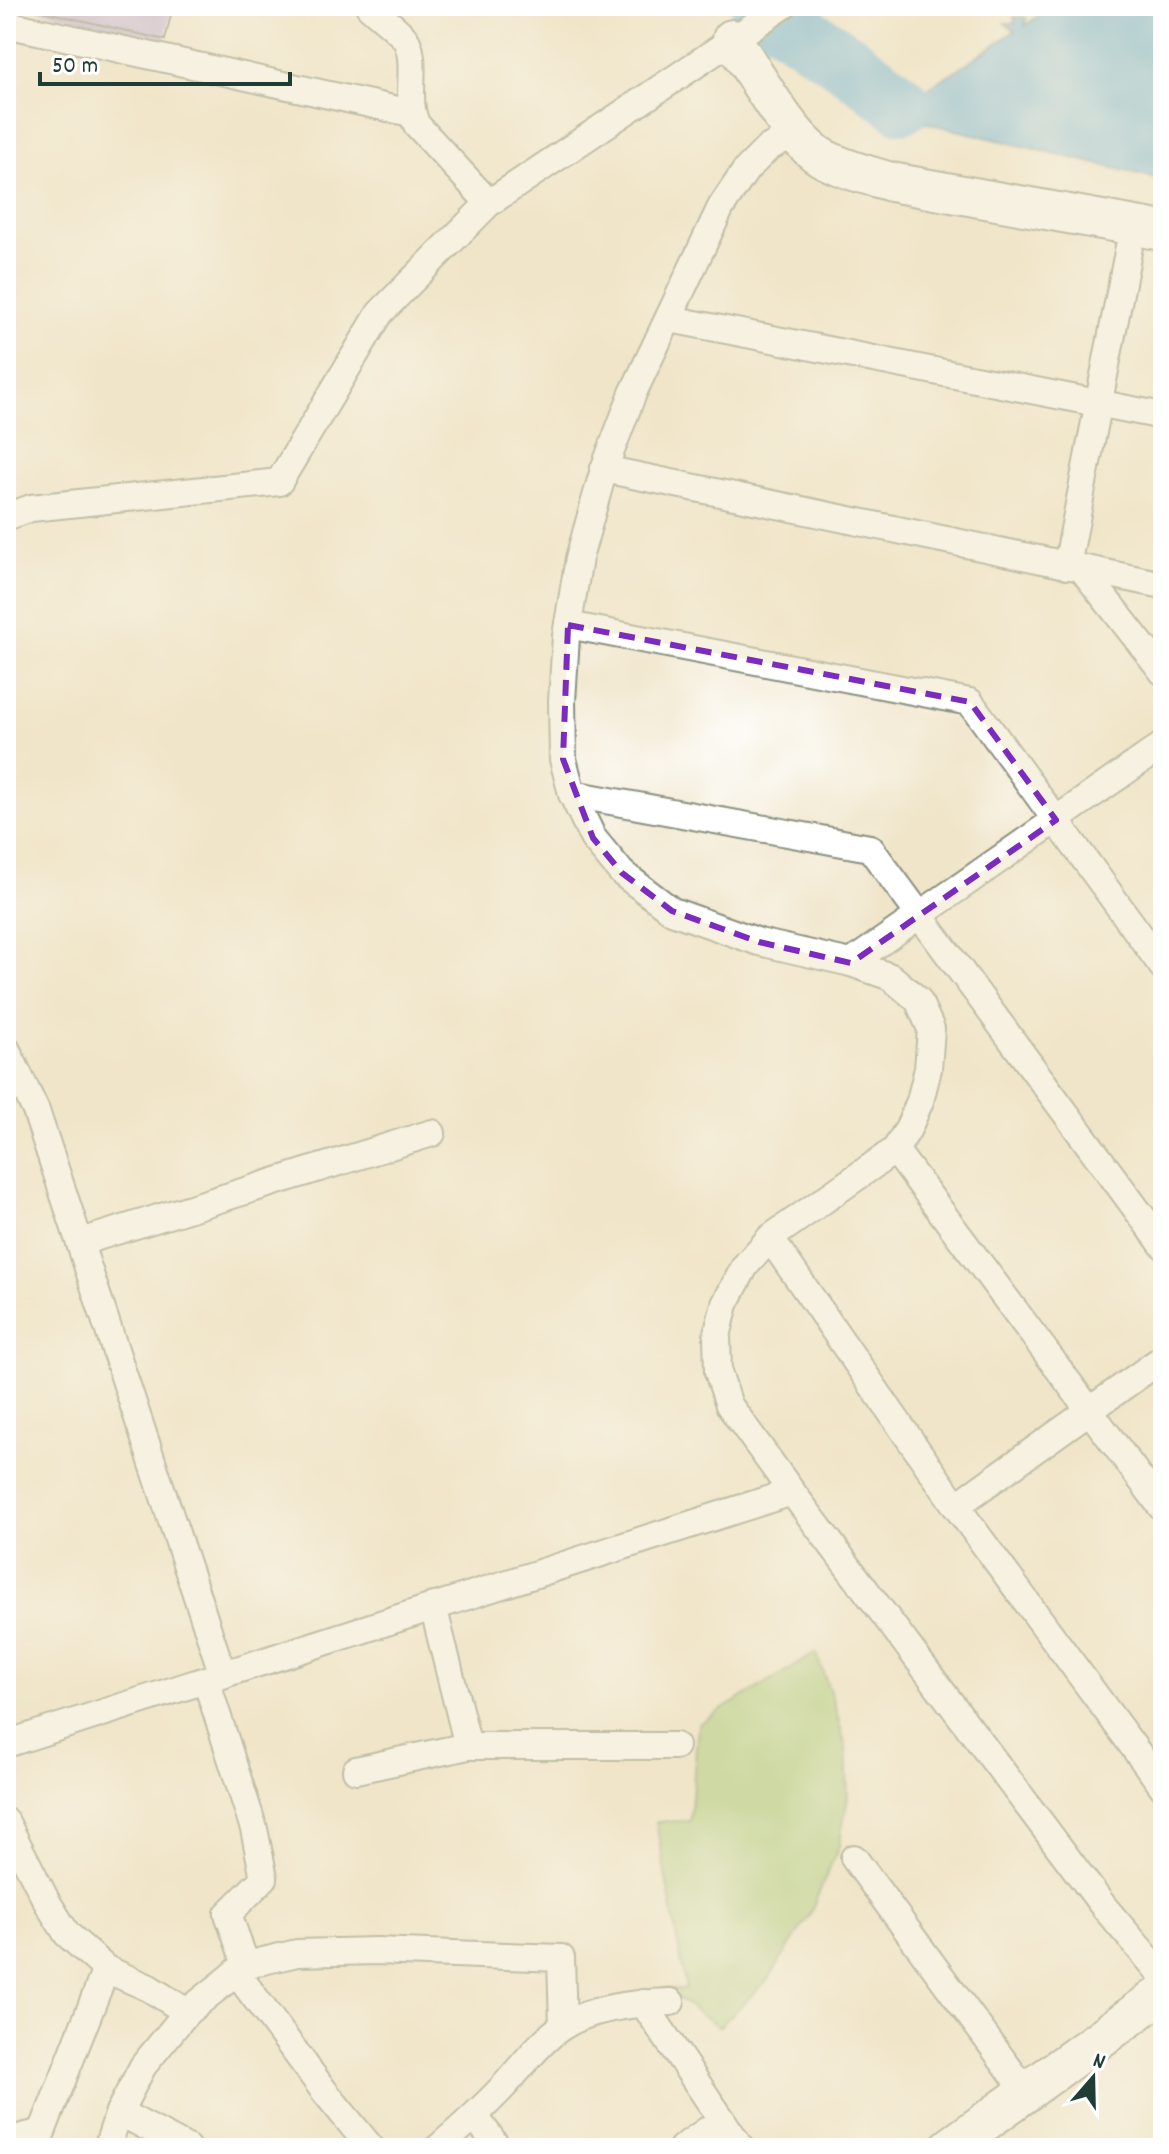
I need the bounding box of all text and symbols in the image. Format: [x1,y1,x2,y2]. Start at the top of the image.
scale bar [40,36,290,86]
text: 50 m [52,50,98,84]
north arrow [1053,2038,1133,2118]
text: N [1088,2046,1109,2079]

